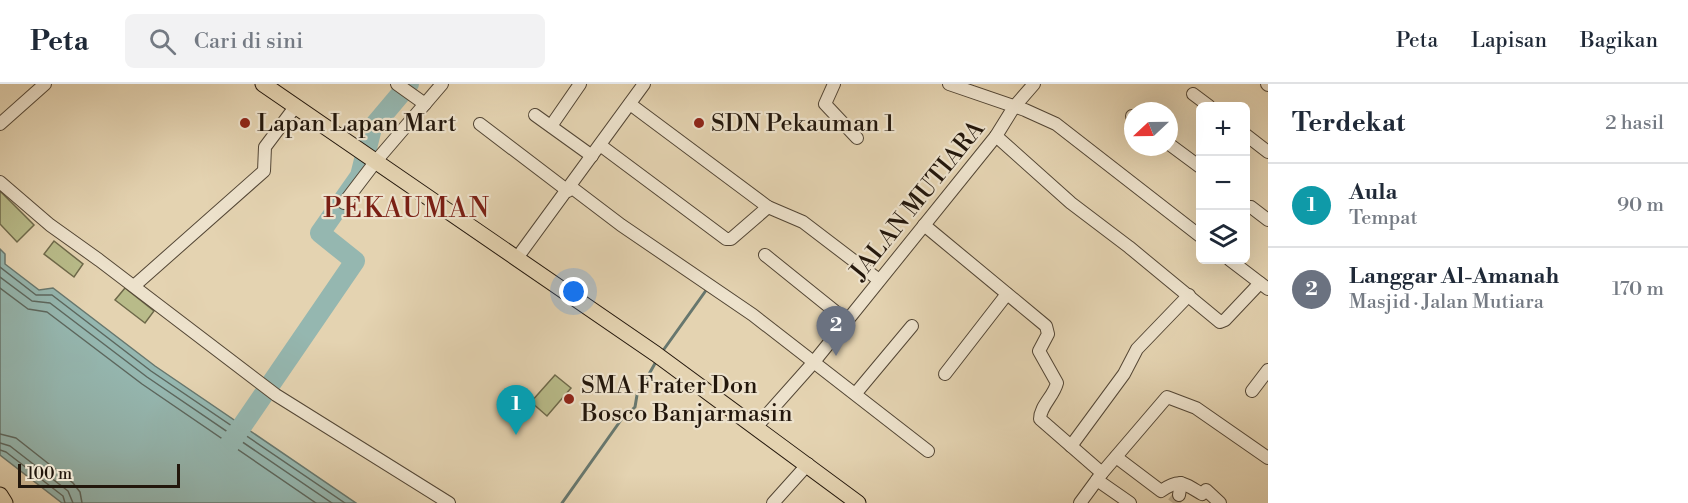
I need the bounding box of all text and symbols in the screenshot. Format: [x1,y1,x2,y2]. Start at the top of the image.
search box [125,14,545,68]
text: Peta [30,24,89,59]
icon: search [146,25,179,58]
text: Cari di sini [194,28,303,55]
text: Peta [1396,28,1438,54]
text: Lapisan [1471,28,1547,54]
text: Bagikan [1580,28,1658,54]
north arrow [1124,102,1178,156]
map controls [1196,102,1250,264]
button: + [1196,102,1250,156]
text: Terdekat [1292,107,1405,139]
place label: Lapan Lapan Mart [257,109,457,139]
place label: SDN Pekauman 1 [711,109,895,139]
text: 2 hasil [1605,111,1664,136]
street label: JALAN MUTIARA [844,114,992,287]
marker: Lapan Lapan Mart [238,116,252,130]
marker: SDN Pekauman 1 [692,116,706,130]
button: − [1196,156,1250,210]
text: Aula [1349,179,1397,206]
district label: PEKAUMAN [323,192,491,226]
text: 1 [1307,193,1316,218]
text: 90 m [1617,193,1664,218]
text: Tempat [1349,206,1418,231]
button: layers [1196,210,1250,264]
text: Langgar Al-Amanah [1349,263,1559,290]
your location [559,277,588,306]
text: 2 [1305,277,1318,302]
text: 170 m [1612,277,1664,302]
text: Masjid · Jalan Mutiara [1349,290,1544,315]
pin: 2 [816,306,856,356]
place label: SMA Frater Don Bosco Banjarmasin [580,371,793,429]
pin: 1 [496,386,536,435]
marker: SMA Frater Don Bosco Banjarmasin [562,392,576,406]
scale bar [18,461,180,488]
text: 100 m [27,464,72,484]

